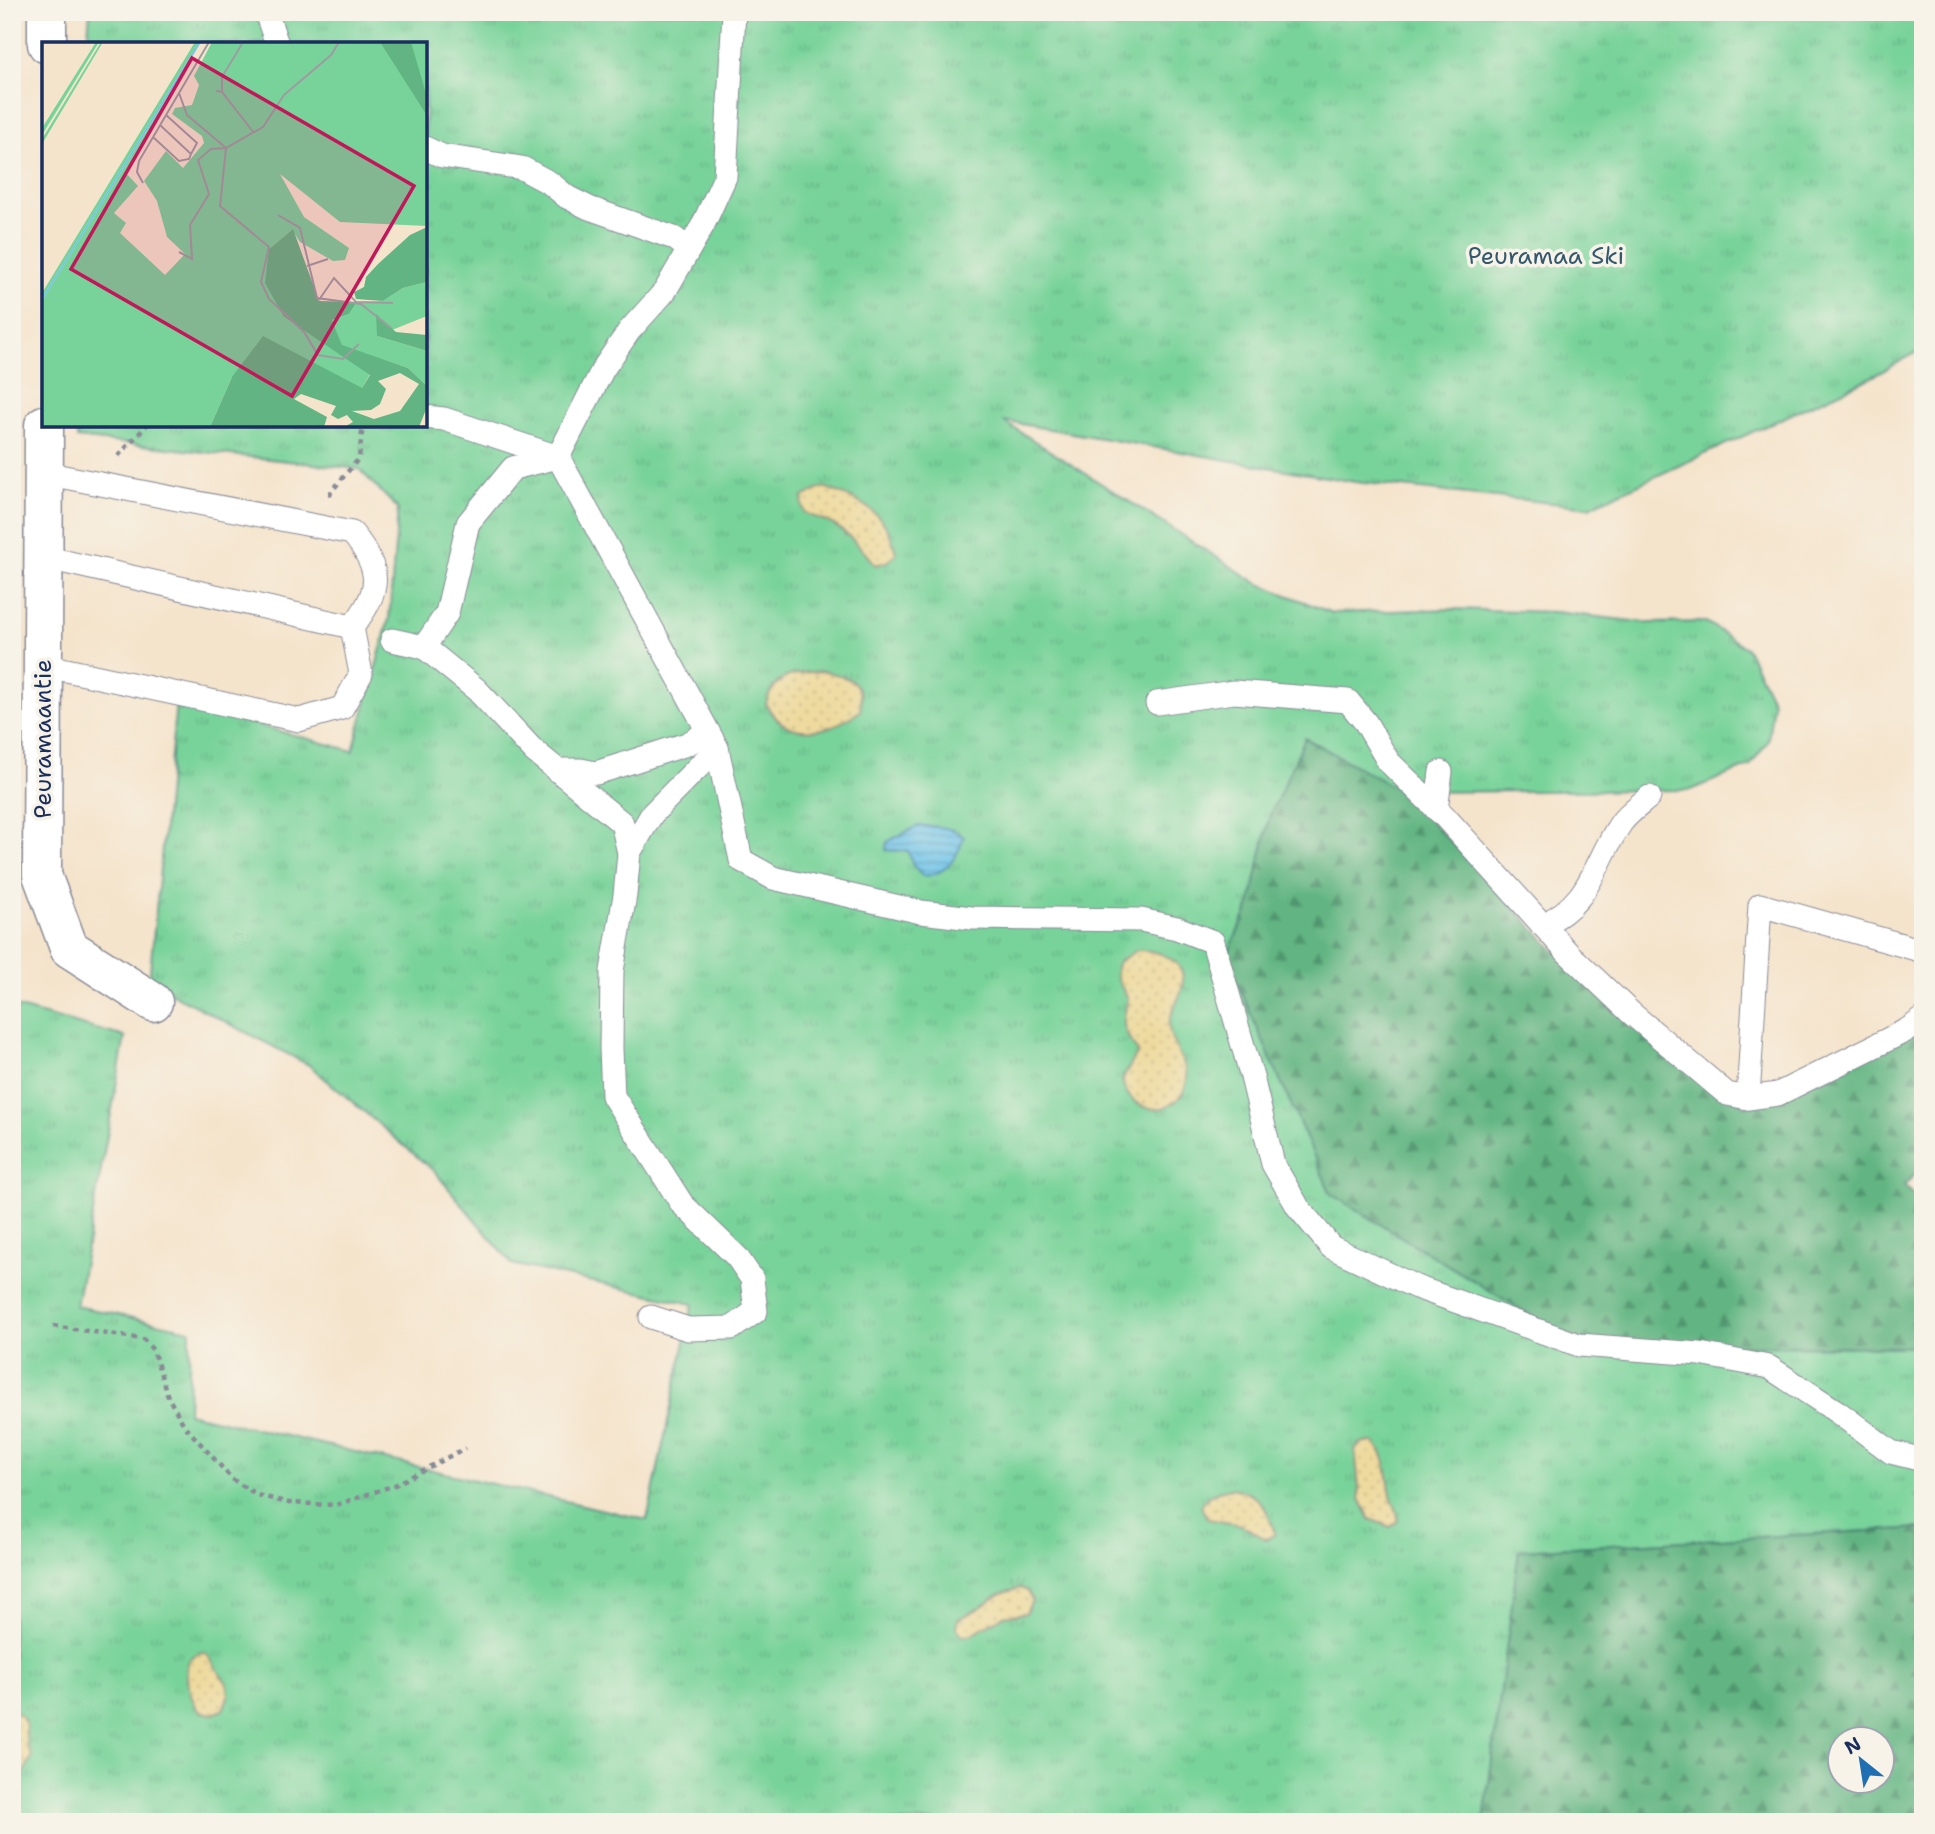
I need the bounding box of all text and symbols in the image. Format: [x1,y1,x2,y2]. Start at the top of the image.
inset map [42,42,427,427]
park label: Peuramaa Ski [1468,240,1624,272]
street label: Peuramaantie [27,659,59,819]
north arrow [1826,1726,1896,1796]
text: N [1840,1731,1866,1760]

